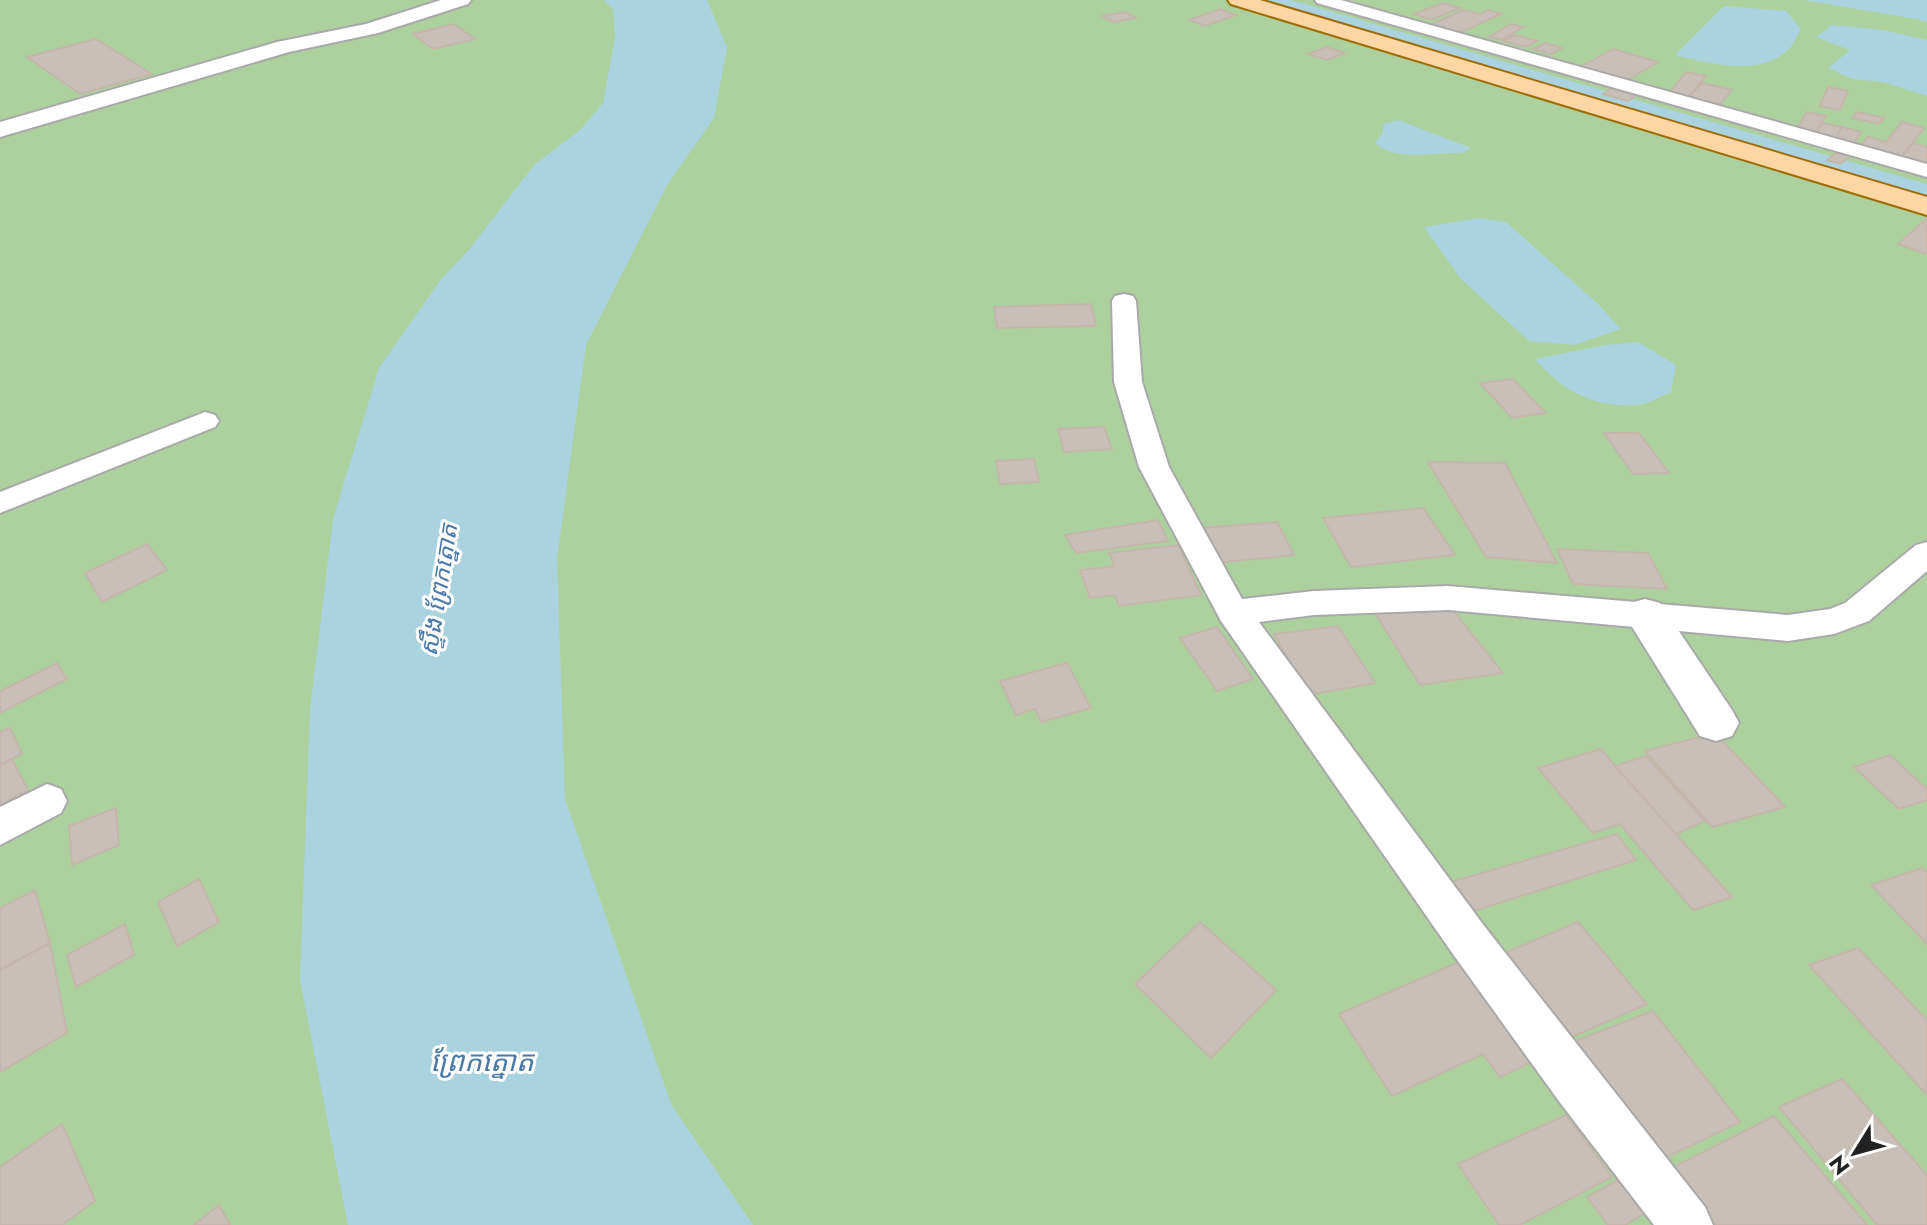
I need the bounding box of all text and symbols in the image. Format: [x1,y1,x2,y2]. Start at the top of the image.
water label: ស្ទឹង ព្រែកត្នោត [411,520,466,659]
water label: ព្រែកត្នោត [430,1041,536,1082]
north arrow [1815,1113,1895,1193]
text: N [1821,1148,1857,1182]

